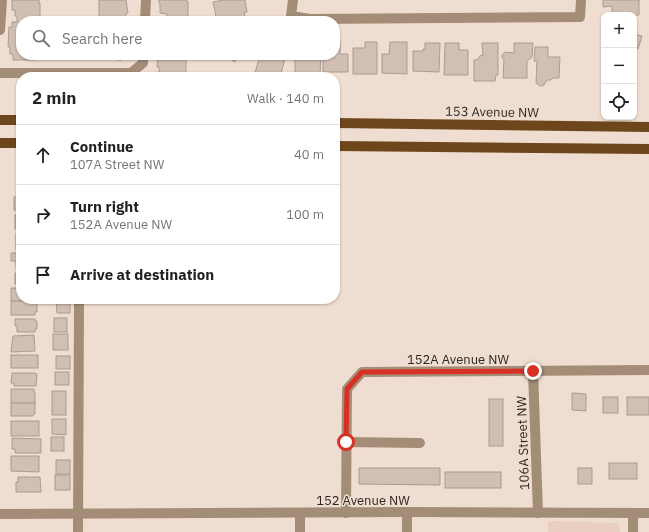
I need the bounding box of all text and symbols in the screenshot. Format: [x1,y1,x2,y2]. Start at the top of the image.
map controls [601,12,637,120]
button: + [601,12,637,48]
search box [16,16,340,60]
icon: search [30,27,52,49]
text: Search here [62,29,142,48]
button: − [601,48,637,84]
button: locate [601,84,637,120]
text: 2 min [32,87,76,109]
text: Walk · 140 m [247,90,324,107]
street label: 153 Avenue NW [445,103,539,121]
text: Continue [70,137,134,156]
icon: ahead [32,144,54,166]
text: 40 m [294,146,324,163]
text: 107A Street NW [70,156,164,173]
text: Turn right [70,197,139,216]
icon: right [32,204,54,226]
text: 100 m [286,206,324,223]
text: 152A Avenue NW [70,216,172,233]
icon: arrive [32,264,54,286]
text: Arrive at destination [70,265,214,284]
street label: 152A Avenue NW [407,351,509,368]
route end [524,362,542,380]
street label: 106A Street NW [513,395,533,490]
route start [337,433,355,451]
street label: 152 Avenue NW [316,492,410,509]

